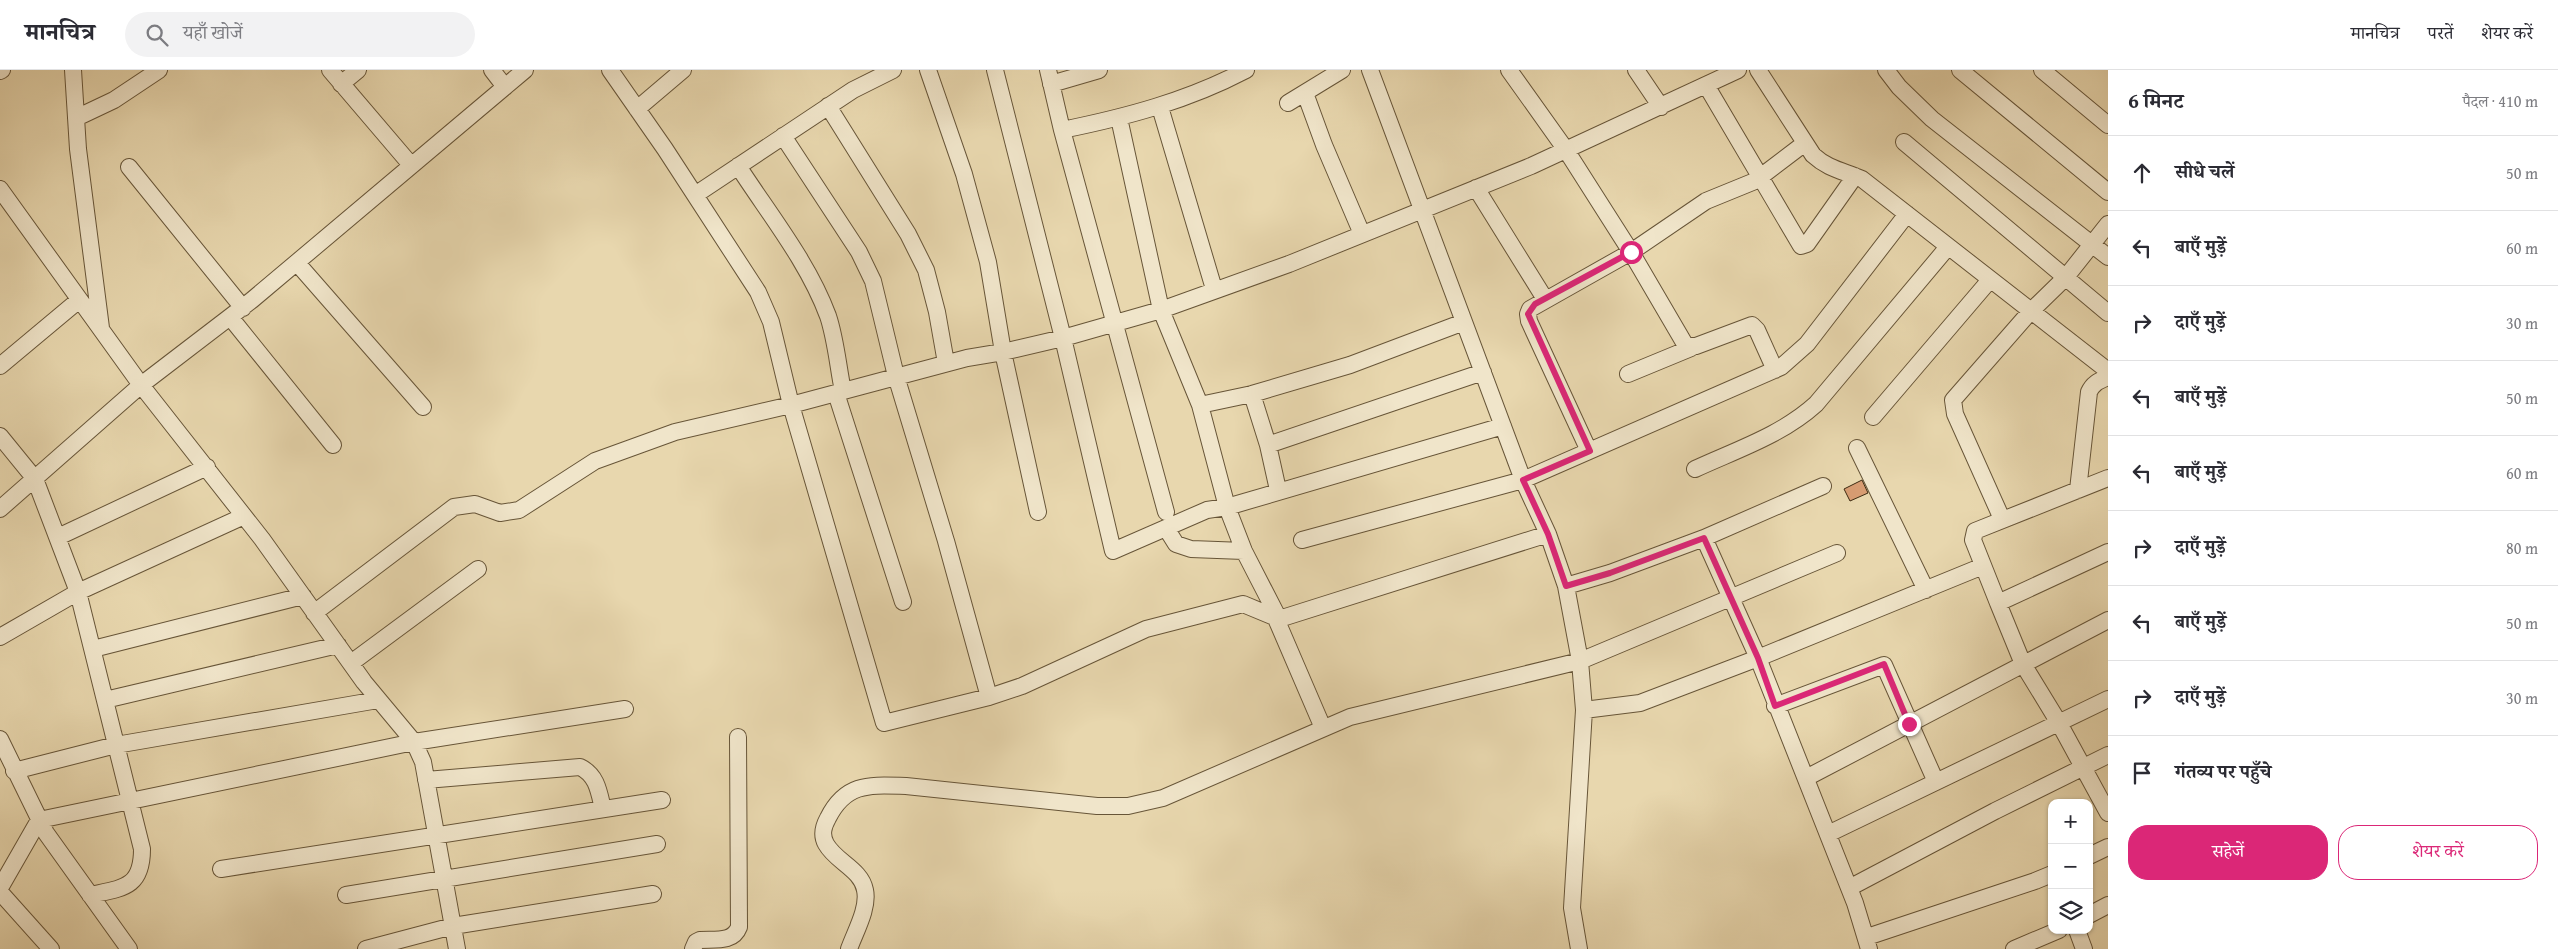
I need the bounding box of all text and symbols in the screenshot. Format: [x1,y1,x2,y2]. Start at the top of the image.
search box [125,12,475,57]
text: मानचित्र [25,14,95,49]
text: यहाँ खोजें [183,18,243,46]
text: मानचित्र [2351,19,2400,46]
text: परतें [2428,19,2453,46]
text: शेयर करें [2481,19,2533,46]
icon: search [143,21,171,49]
text: 6 मिनट [2128,85,2183,116]
text: पैदल · 410 m [2462,89,2538,113]
text: सीधे चलें [2175,157,2234,185]
icon: ahead [2128,159,2156,187]
text: 50 m [2506,161,2538,185]
text: बाएँ मुड़ें [2175,232,2226,260]
icon: left [2128,234,2156,262]
text: 60 m [2506,236,2538,260]
route start [1620,241,1643,264]
text: दाएँ मुड़ें [2175,307,2226,335]
icon: right [2128,309,2156,337]
text: 30 m [2506,311,2538,335]
text: बाएँ मुड़ें [2175,382,2226,410]
icon: left [2128,384,2156,412]
text: 50 m [2506,386,2538,410]
text: बाएँ मुड़ें [2175,457,2226,485]
icon: left [2128,459,2156,487]
text: 60 m [2506,461,2538,485]
text: दाएँ मुड़ें [2175,532,2226,560]
icon: right [2128,534,2156,562]
text: 80 m [2506,536,2538,560]
text: बाएँ मुड़ें [2175,607,2226,635]
icon: left [2128,609,2156,637]
text: 50 m [2506,611,2538,635]
text: दाएँ मुड़ें [2175,682,2226,710]
icon: right [2128,684,2156,712]
text: 30 m [2506,686,2538,710]
route end [1898,713,1921,736]
text: गंतव्य पर पहुँचे [2175,757,2271,785]
icon: arrive [2128,759,2156,787]
map controls [2048,799,2093,934]
button: + [2048,799,2093,844]
button: सहेजें [2128,825,2328,880]
button: शेयर करें [2338,825,2538,880]
button: − [2048,844,2093,889]
button: layers [2048,889,2093,934]

